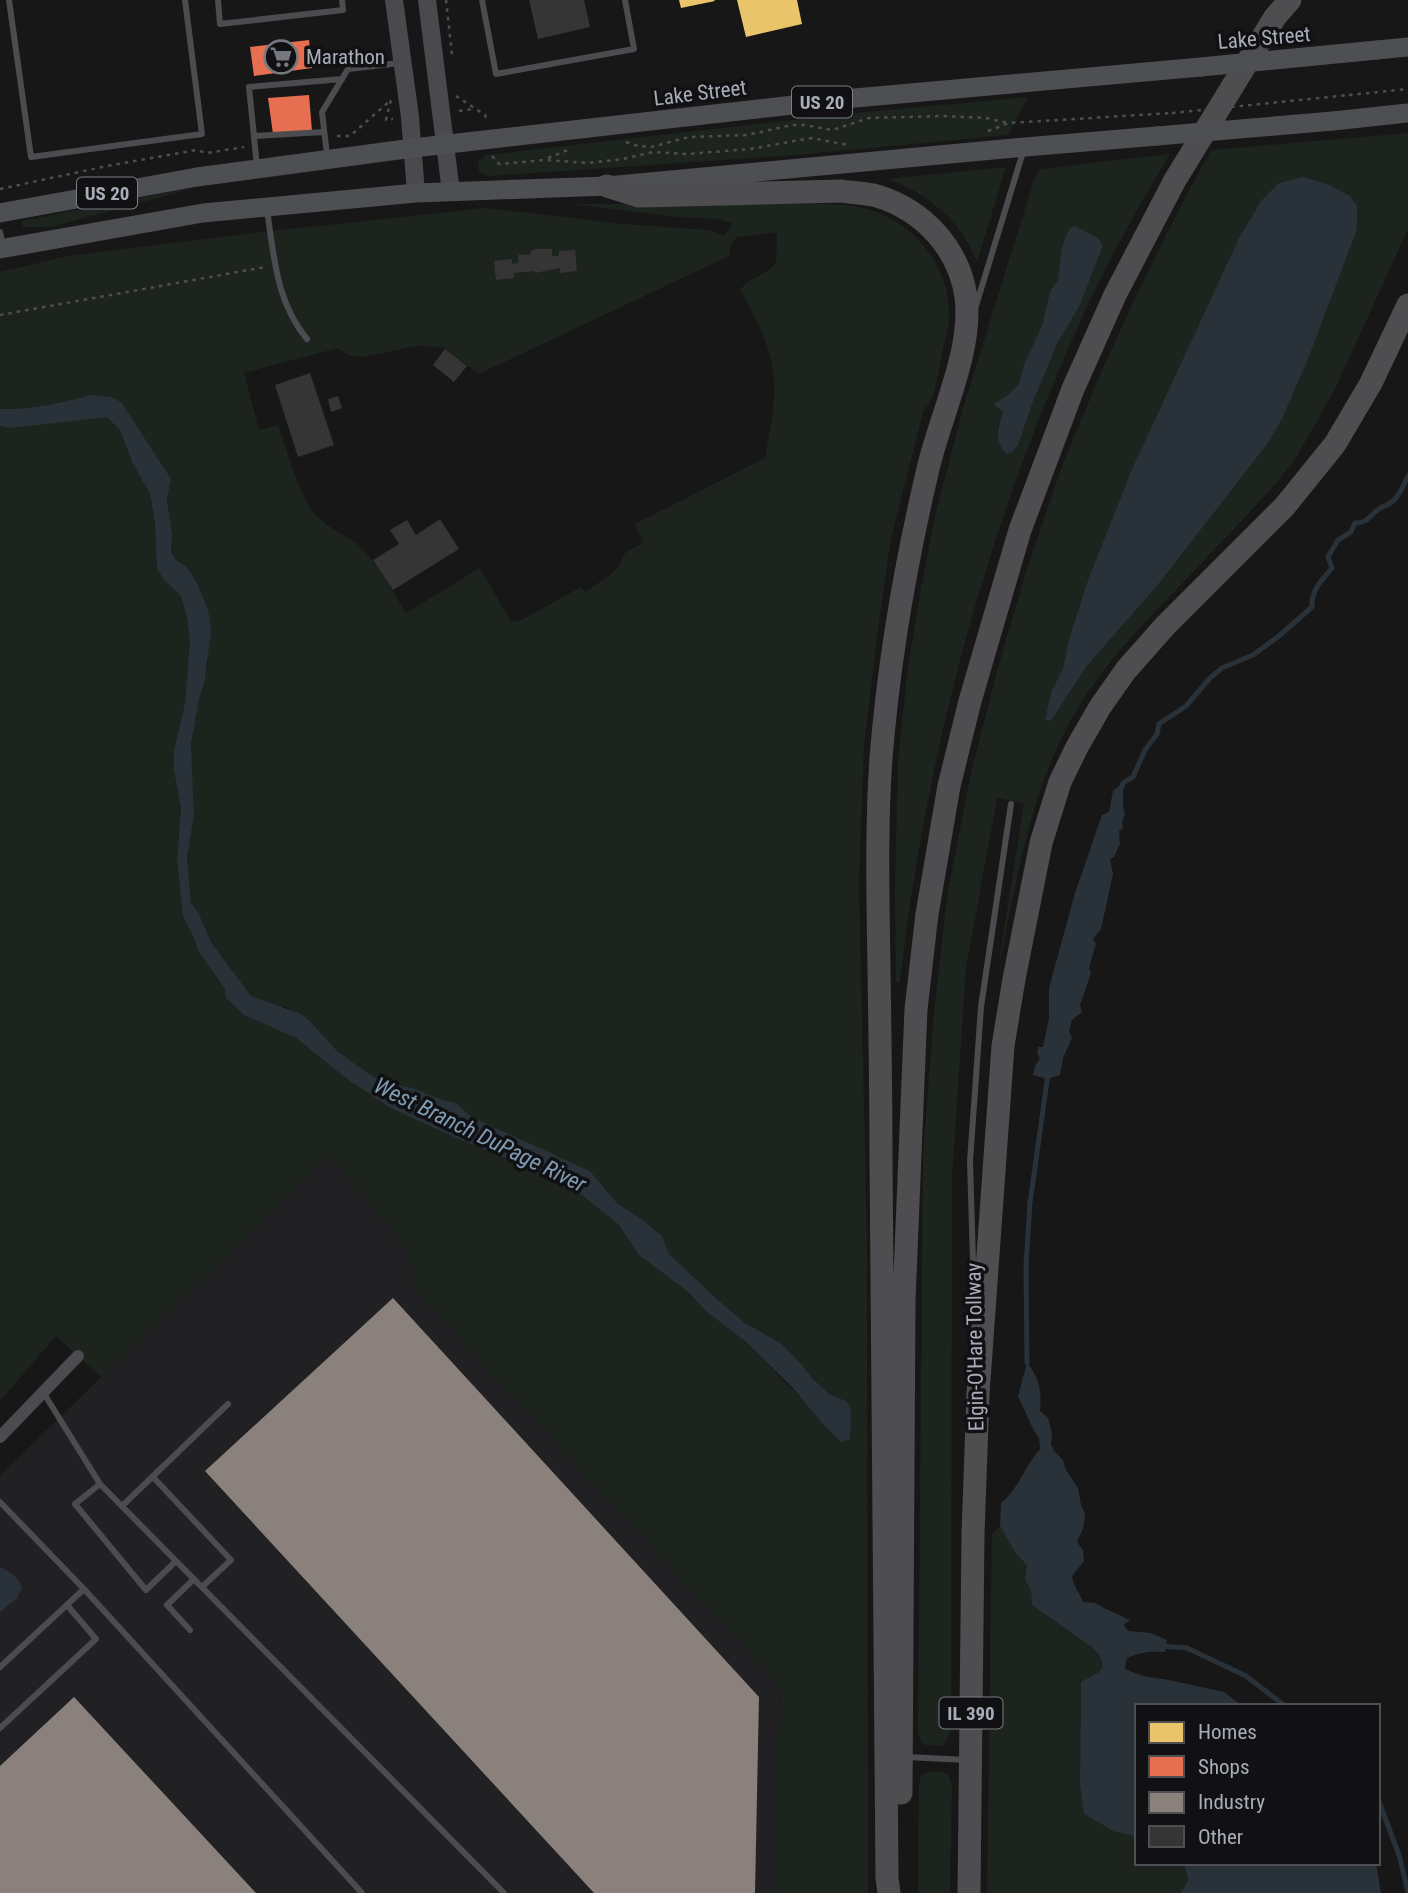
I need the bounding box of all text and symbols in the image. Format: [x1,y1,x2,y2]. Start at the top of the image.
street label: Lake Street [1217,22,1311,54]
supermarket icon: Marathon [262,38,300,76]
place label: Marathon [306,45,385,69]
street label: Lake Street [652,75,748,111]
road number: US 20 [792,86,852,118]
road number: US 20 [77,178,137,209]
water label: West Branch DuPage River [370,1072,591,1199]
street label: Elgin-O'Hare Tollway [962,1263,988,1431]
road number: IL 390 [940,1698,1002,1728]
legend [1135,1704,1380,1865]
text: Homes [1198,1720,1257,1744]
text: Shops [1198,1755,1250,1779]
text: Industry [1198,1790,1265,1814]
text: Other [1198,1825,1243,1849]

